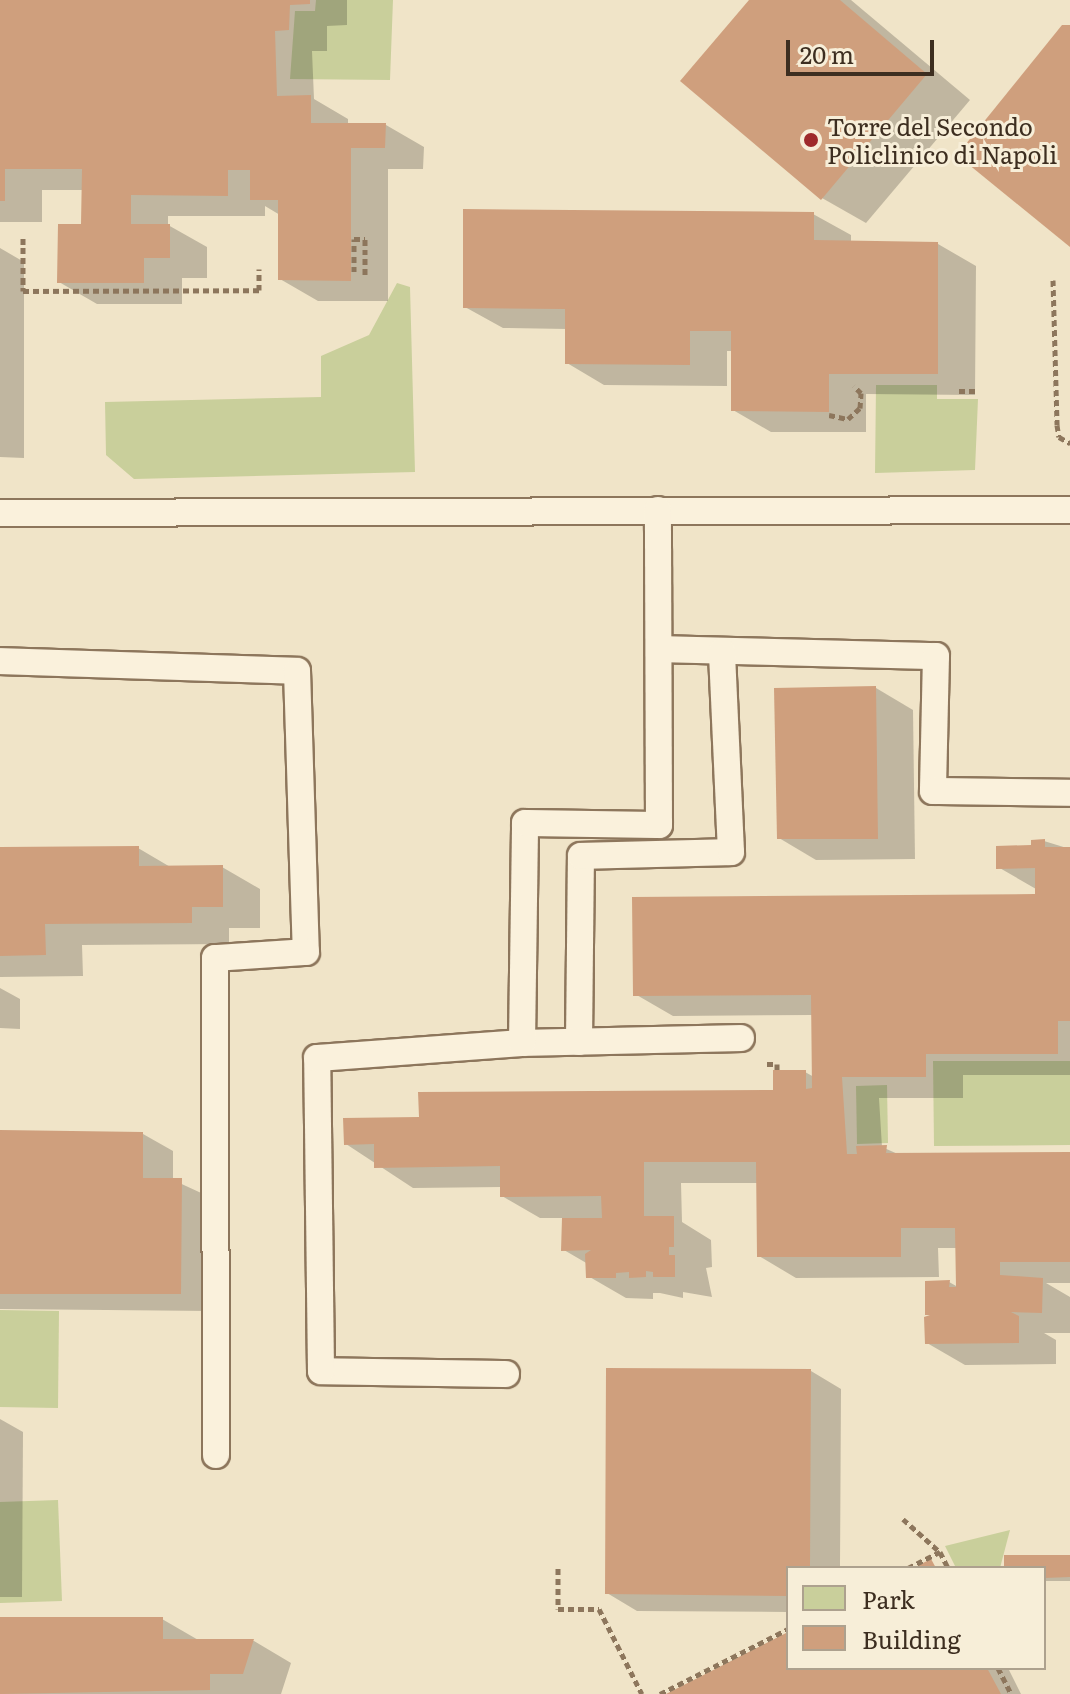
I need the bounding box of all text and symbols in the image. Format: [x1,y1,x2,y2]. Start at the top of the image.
scale bar [790,24,938,74]
text: 20 m [800,36,854,71]
place label: Torre del Secondo Policlinico di Napoli [827,112,1057,168]
marker: Torre del Secondo Policlinico di Napoli [802,131,820,149]
legend [786,1566,1046,1670]
text: Park [862,1581,915,1616]
text: Building [862,1621,961,1656]

